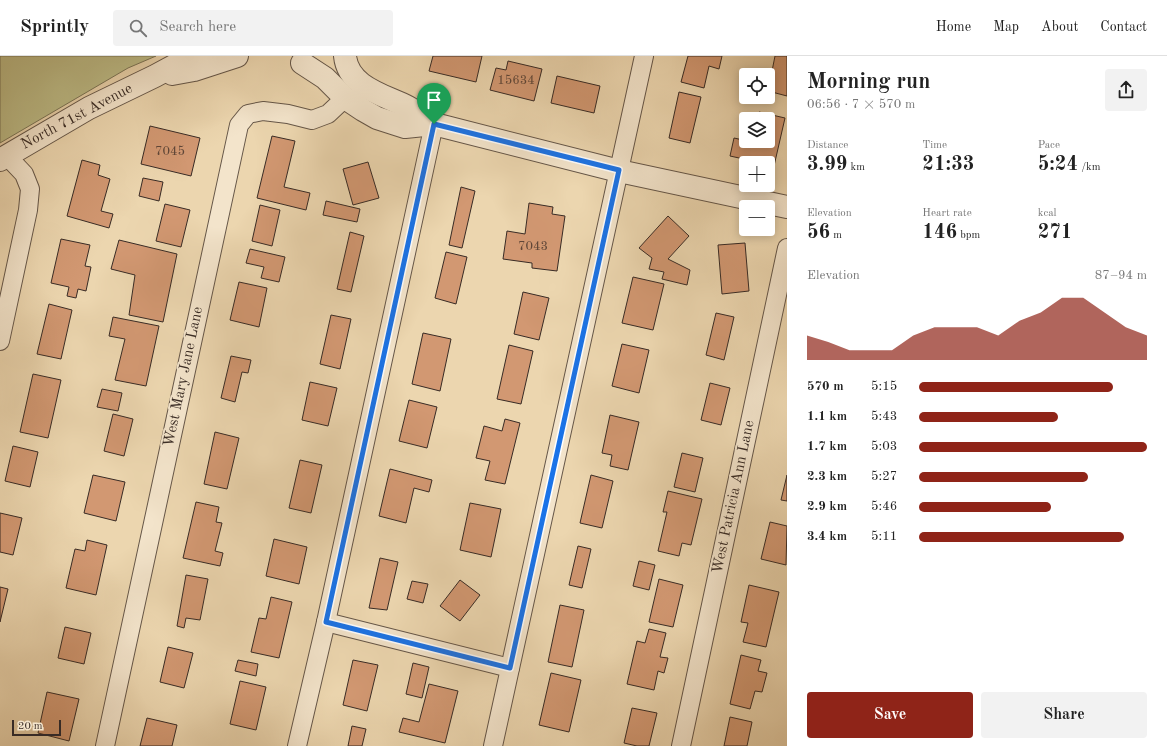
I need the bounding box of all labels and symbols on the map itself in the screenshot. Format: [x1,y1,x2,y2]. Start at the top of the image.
house number: 15634 [497,74,535,87]
street label: North 71st Avenue [19,81,135,153]
pin [417,83,451,124]
house number: 7045 [155,145,185,158]
house number: 7043 [518,240,548,253]
street label: West Mary Jane Lane [162,305,206,448]
street label: West Patricia Ann Lane [710,419,758,575]
scale bar [12,718,61,737]

